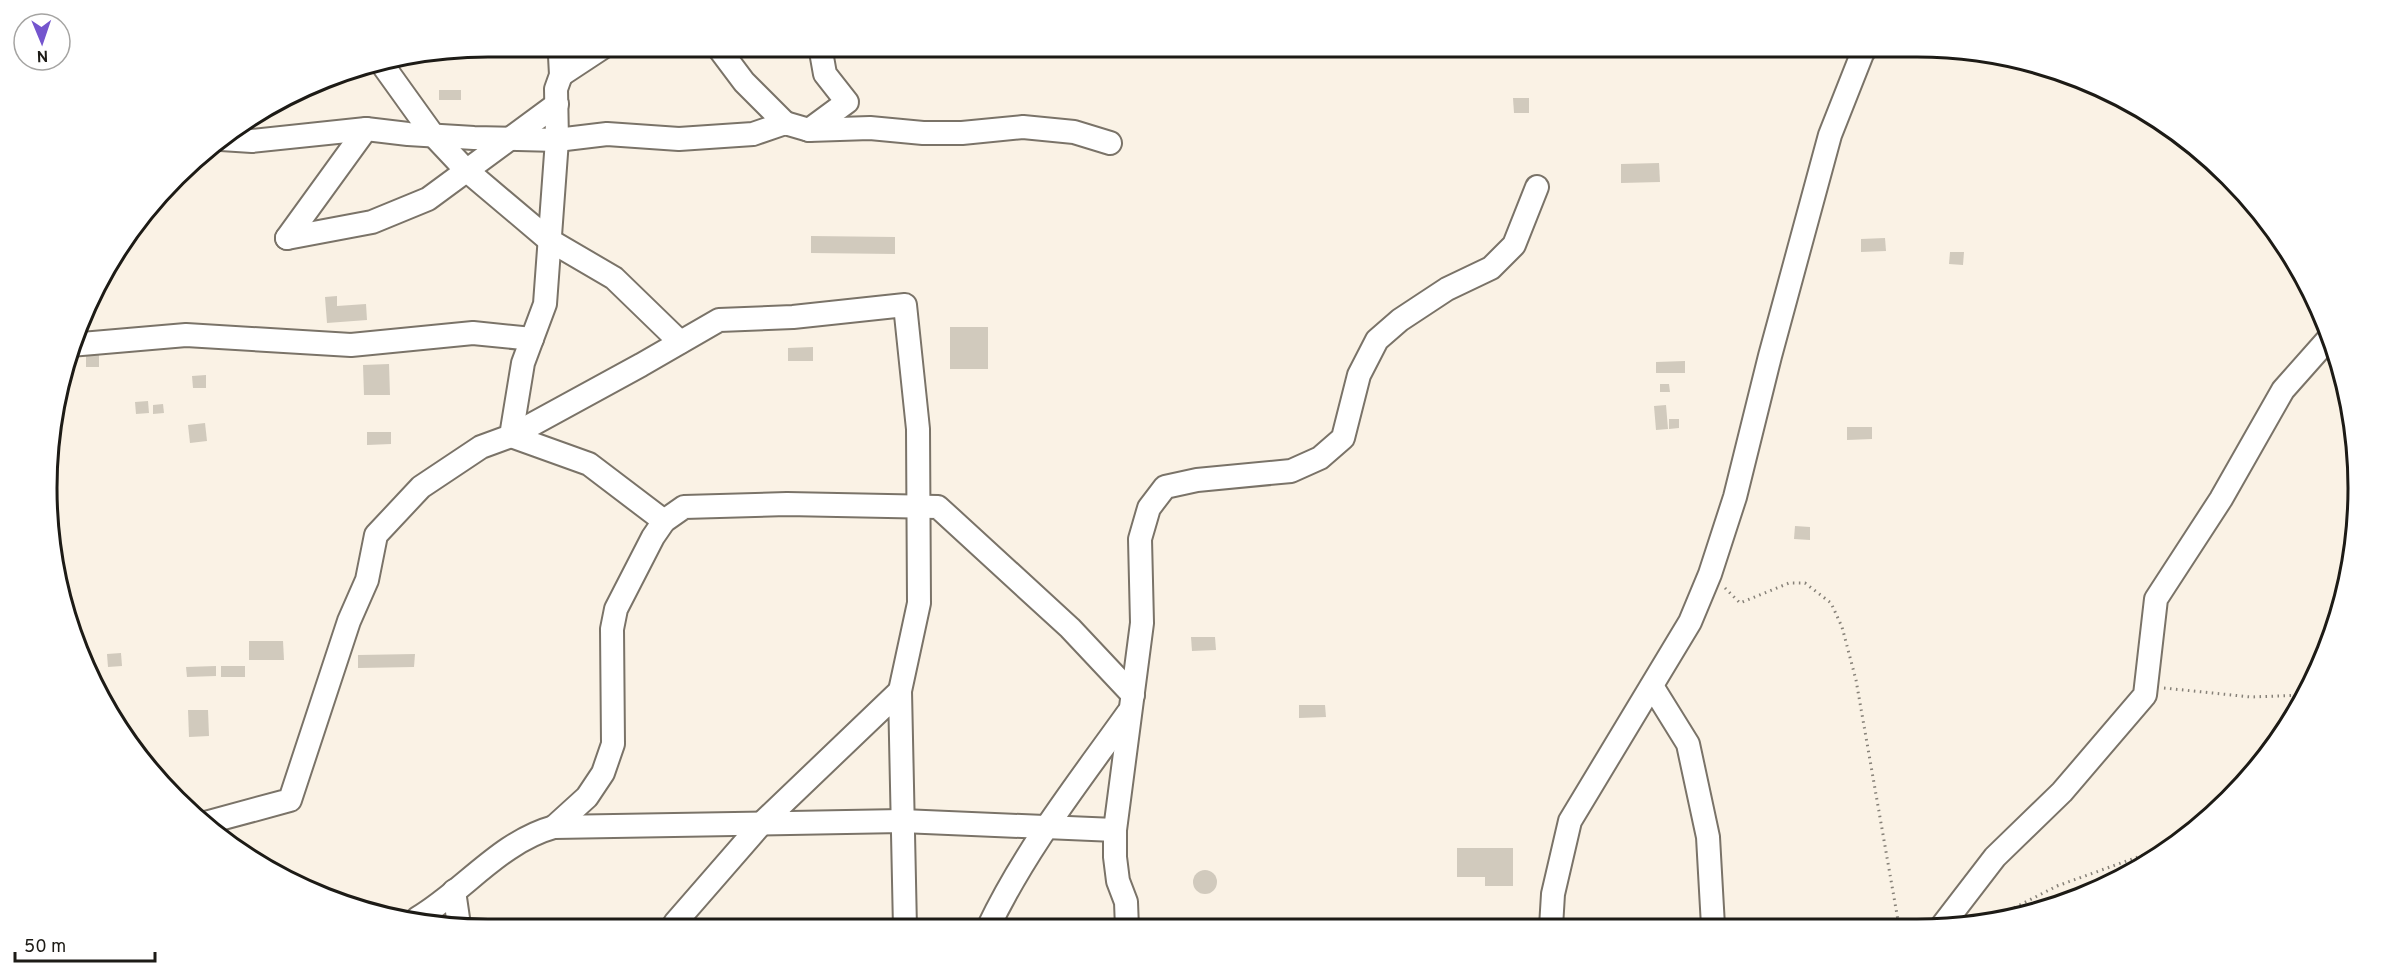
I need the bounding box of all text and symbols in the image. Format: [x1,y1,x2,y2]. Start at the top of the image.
north arrow [12,12,72,72]
text: N [36,45,49,65]
scale bar [15,925,154,963]
text: 50 m [24,936,66,959]

